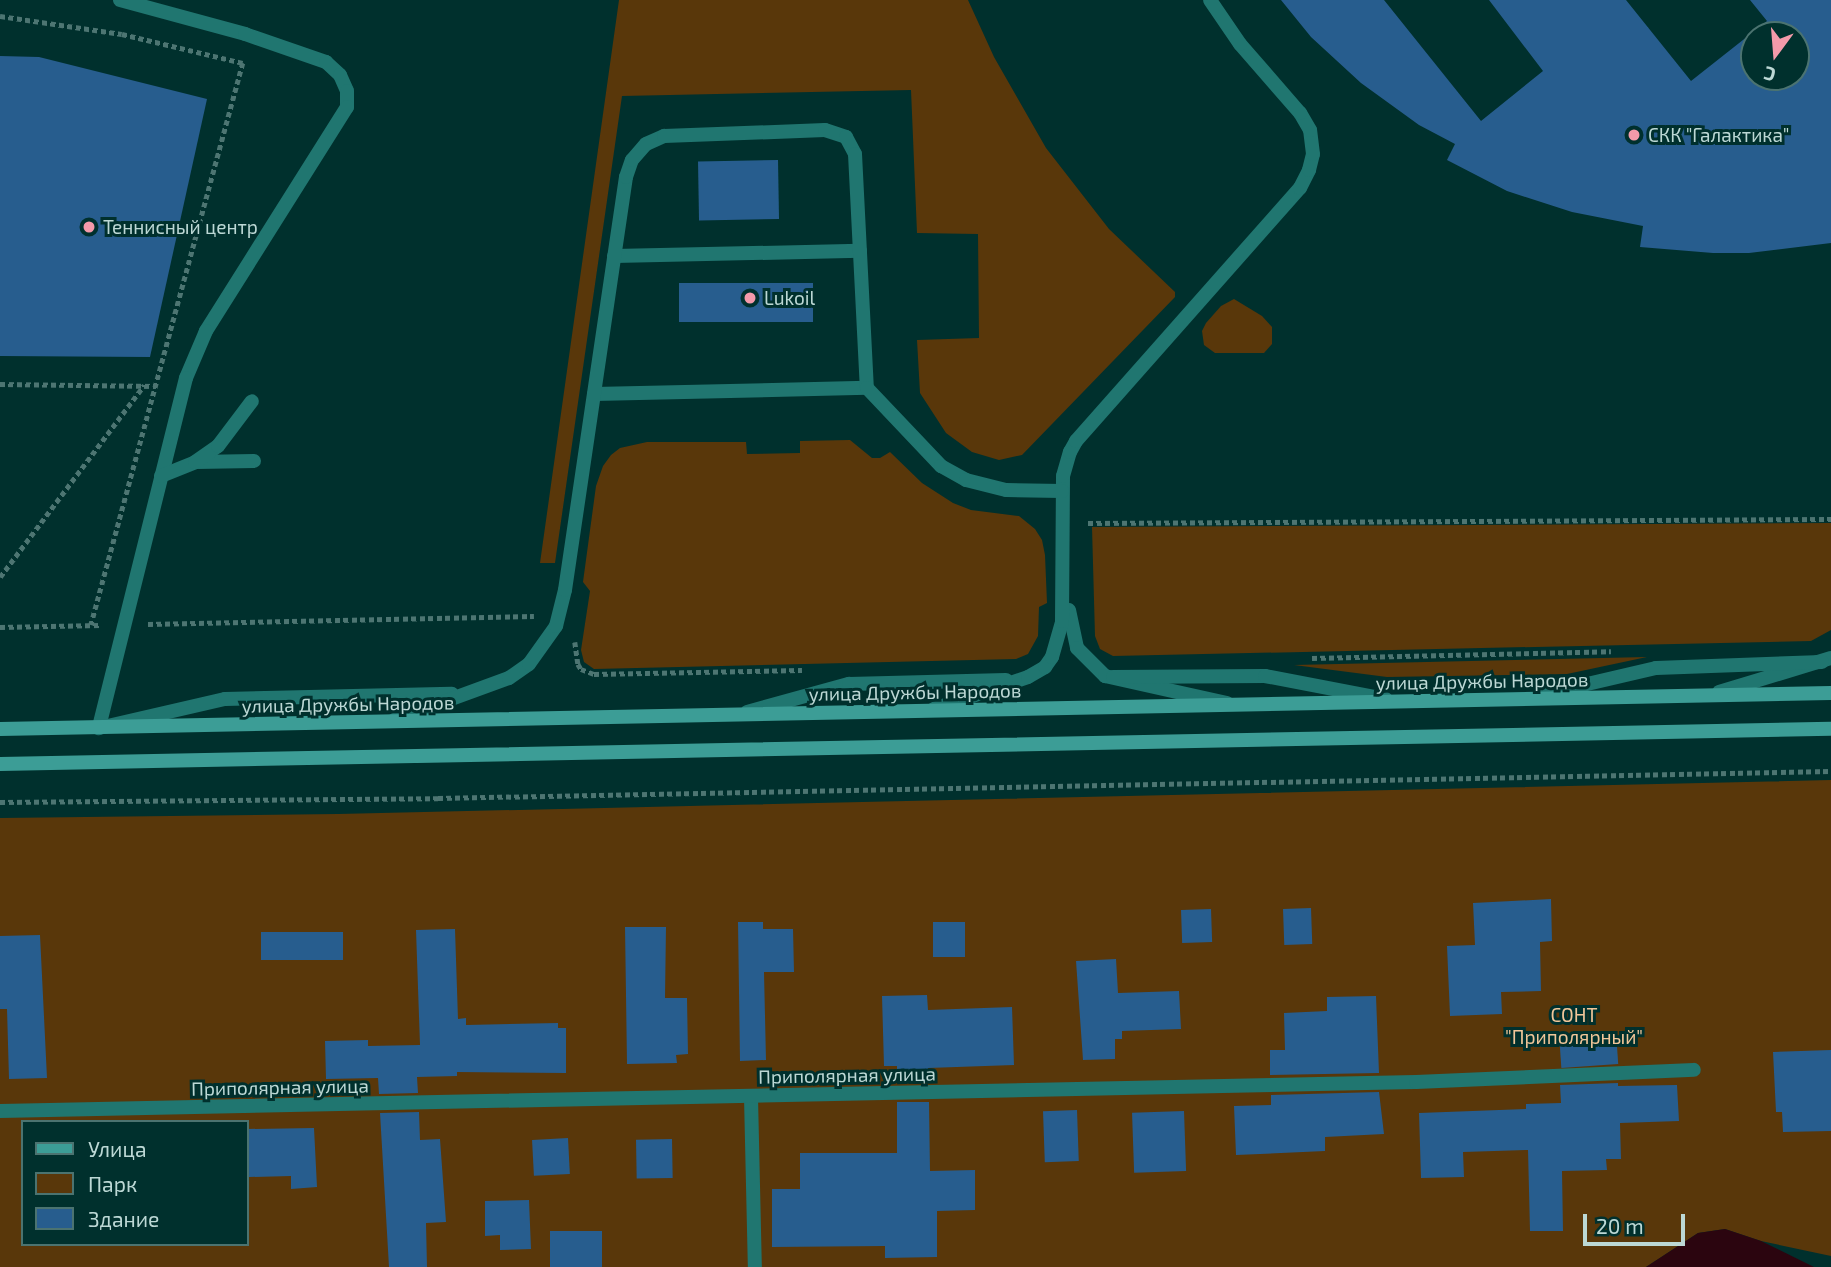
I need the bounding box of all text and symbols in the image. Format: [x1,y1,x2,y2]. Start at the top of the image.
north arrow [1740,21,1810,91]
text: С [1761,62,1778,87]
place label: СКК "Галактика" [1648,124,1790,146]
marker: СКК "Галактика" [1626,127,1642,143]
place label: Теннисный центр [103,216,258,238]
marker: Теннисный центр [81,219,97,235]
place label: Lukoil [764,287,815,309]
marker: Lukoil [742,290,758,306]
street label: улица Дружбы Народов [1375,668,1589,694]
street label: улица Дружбы Народов [808,679,1022,705]
street label: улица Дружбы Народов [241,691,455,717]
park label: СОНТ "Приполярный" [1505,1004,1643,1048]
street label: Приполярная улица [758,1062,936,1088]
street label: Приполярная улица [191,1074,369,1100]
legend [21,1120,248,1246]
text: Улица [88,1136,147,1161]
text: Парк [88,1171,137,1196]
scale bar [1586,1200,1688,1244]
text: Здание [88,1206,159,1231]
text: 20 m [1596,1213,1644,1238]

